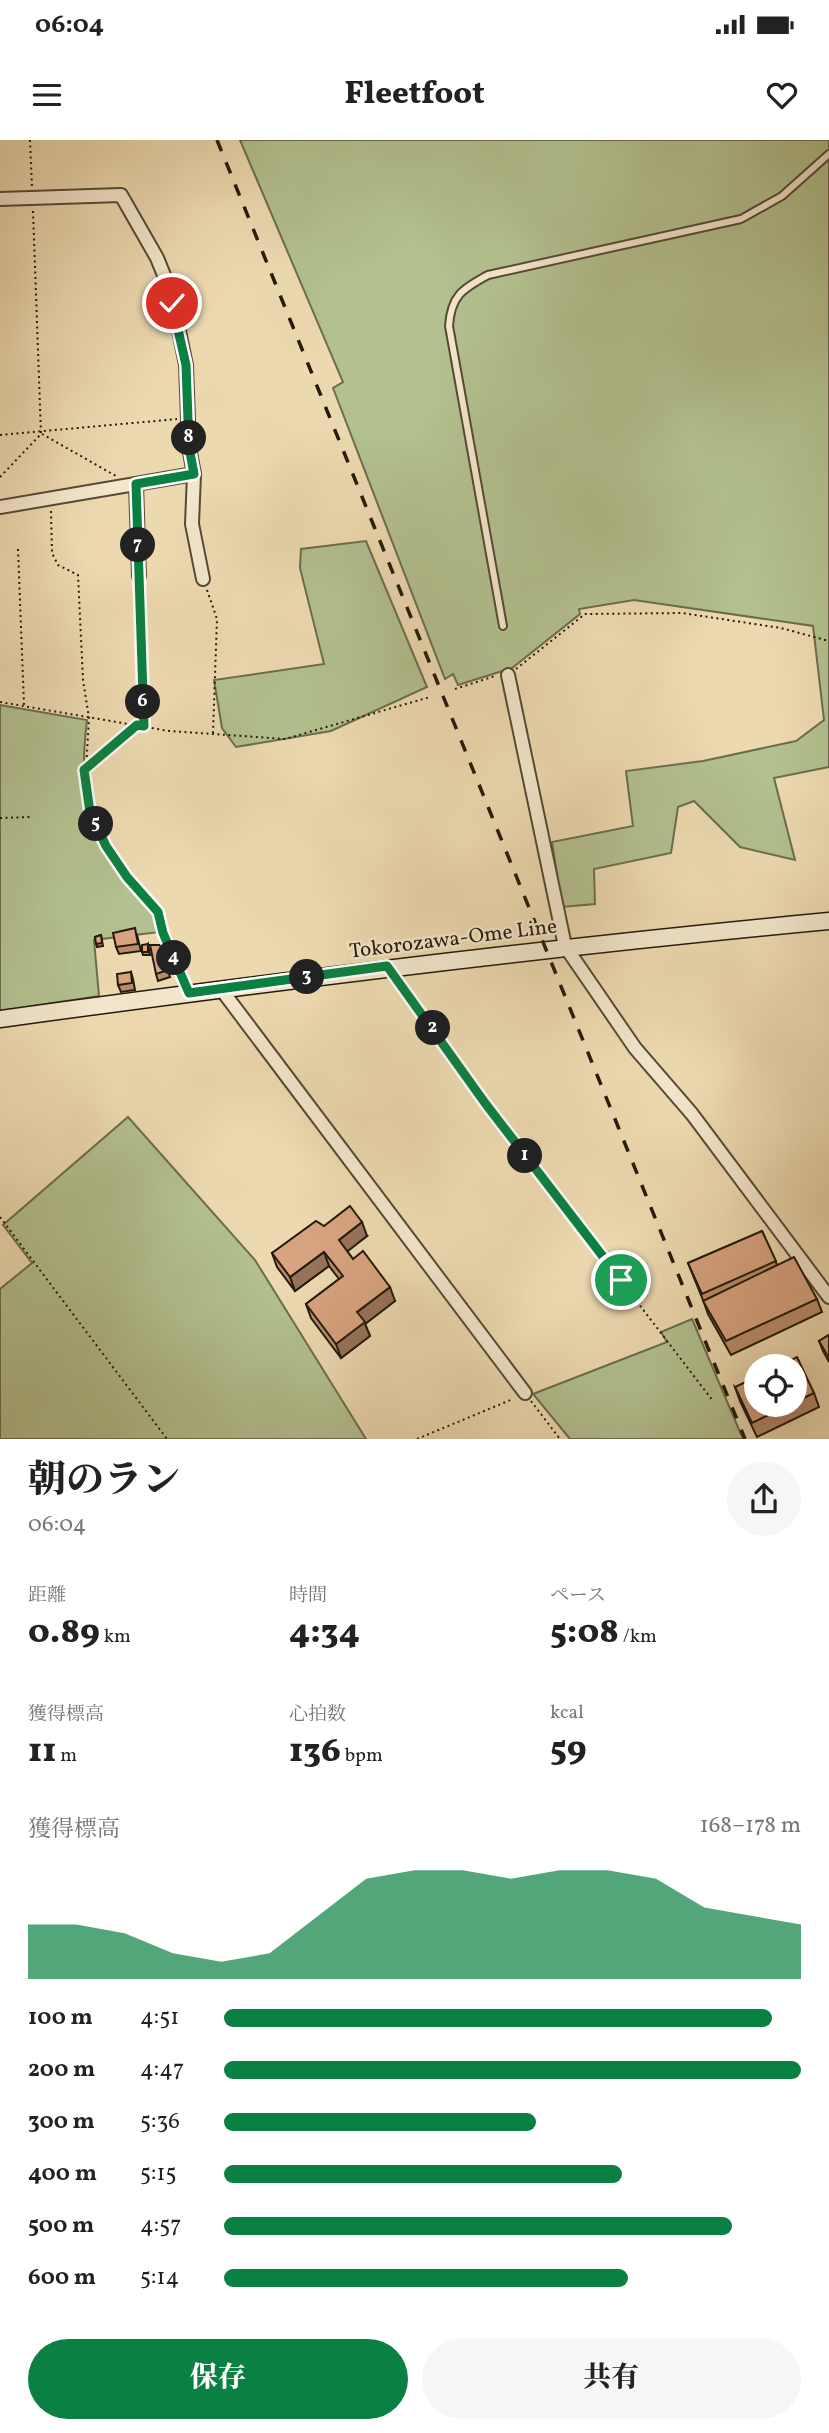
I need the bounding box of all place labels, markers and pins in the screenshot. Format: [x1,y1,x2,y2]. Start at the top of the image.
pin [142,273,202,333]
pin: 8 [172,420,206,456]
pin: 7 [120,528,156,562]
pin: 6 [125,684,160,720]
pin: 5 [78,806,114,842]
pin: 4 [156,940,192,976]
pin: 3 [290,960,324,994]
pin: 2 [416,1010,450,1046]
pin: 1 [508,1138,542,1174]
pin [591,1250,651,1310]

